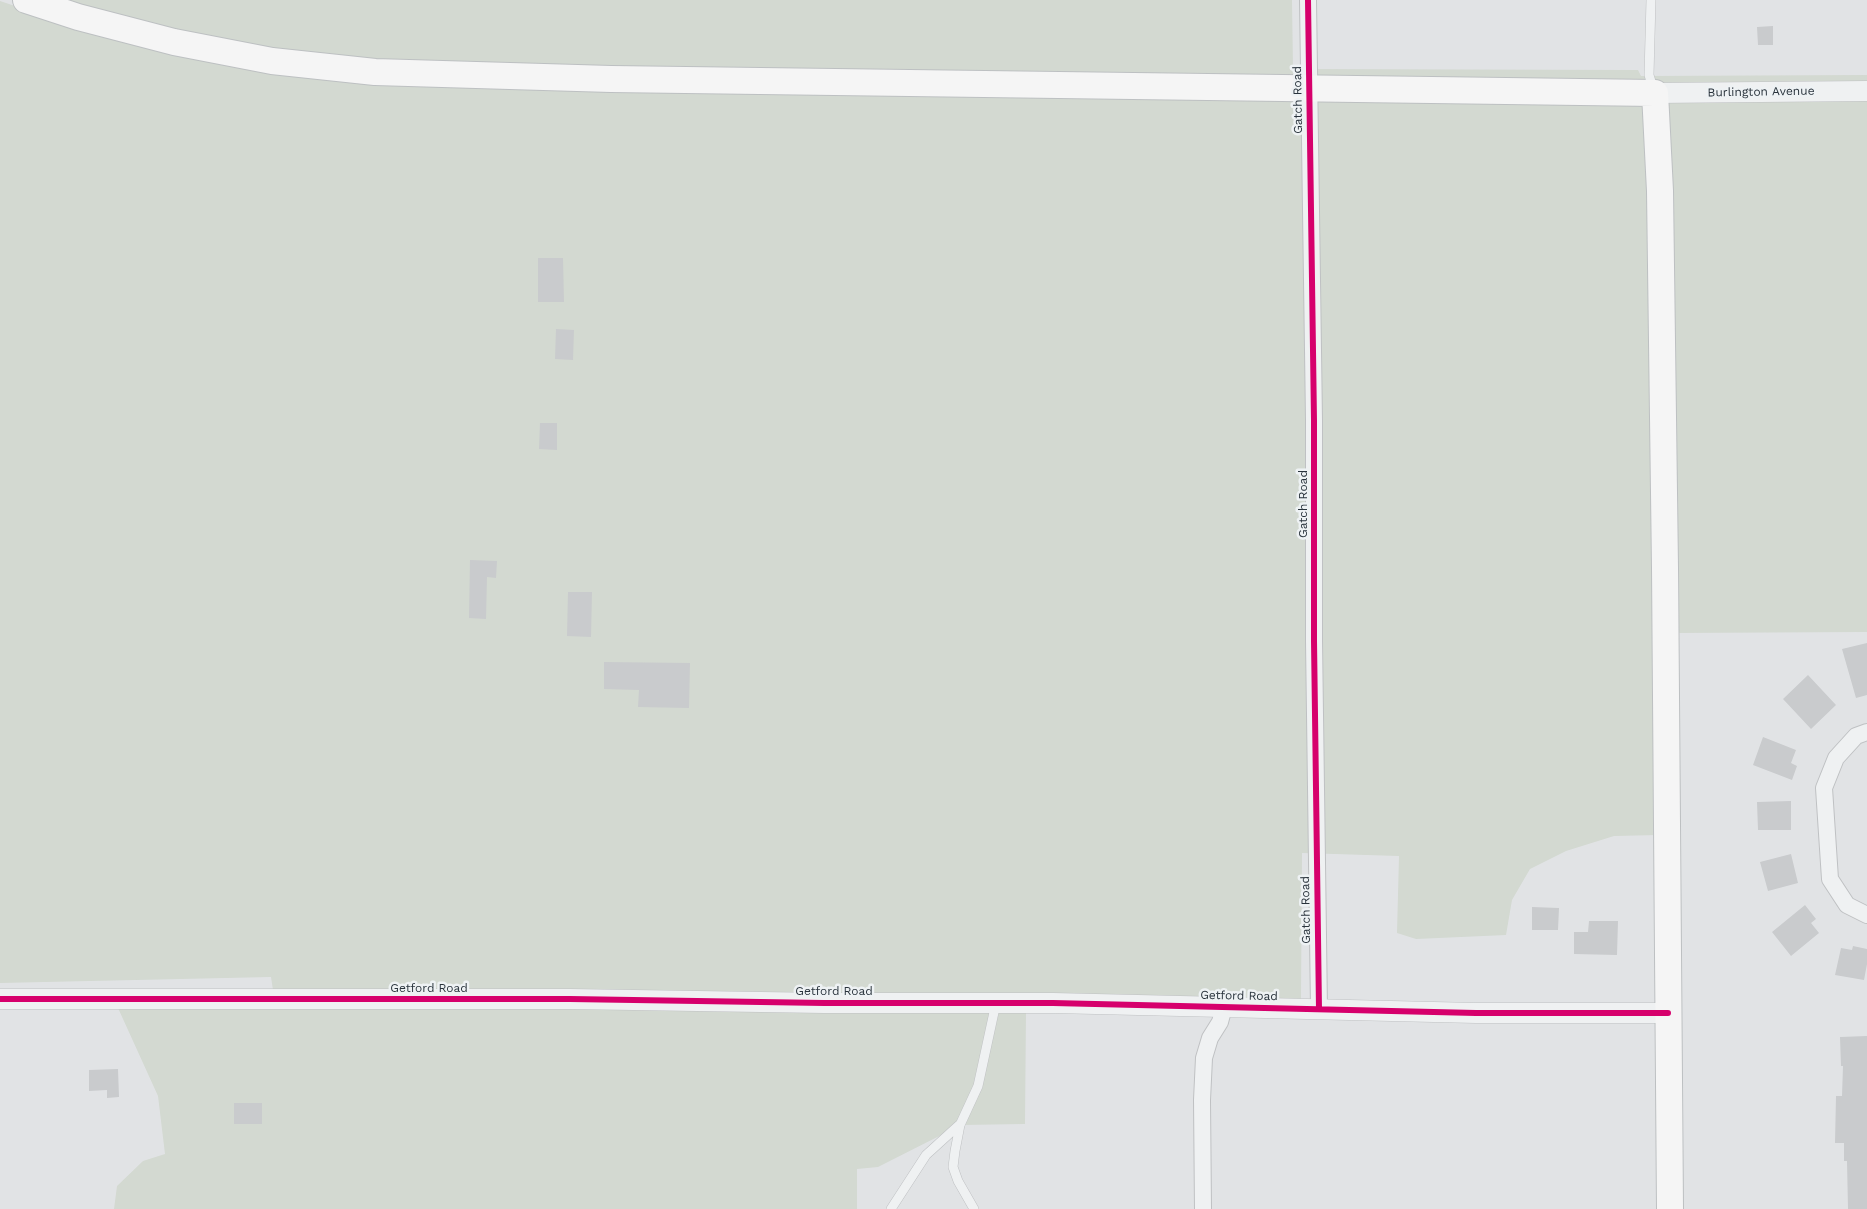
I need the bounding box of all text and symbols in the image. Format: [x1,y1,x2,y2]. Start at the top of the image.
street label: Gatch Road [1290,66,1306,134]
street label: Burlington Avenue [1707,84,1815,100]
street label: Gatch Road [1296,470,1310,538]
street label: Gatch Road [1298,876,1314,944]
street label: Getford Road [390,981,468,995]
street label: Getford Road [795,984,873,998]
street label: Getford Road [1200,988,1278,1004]

